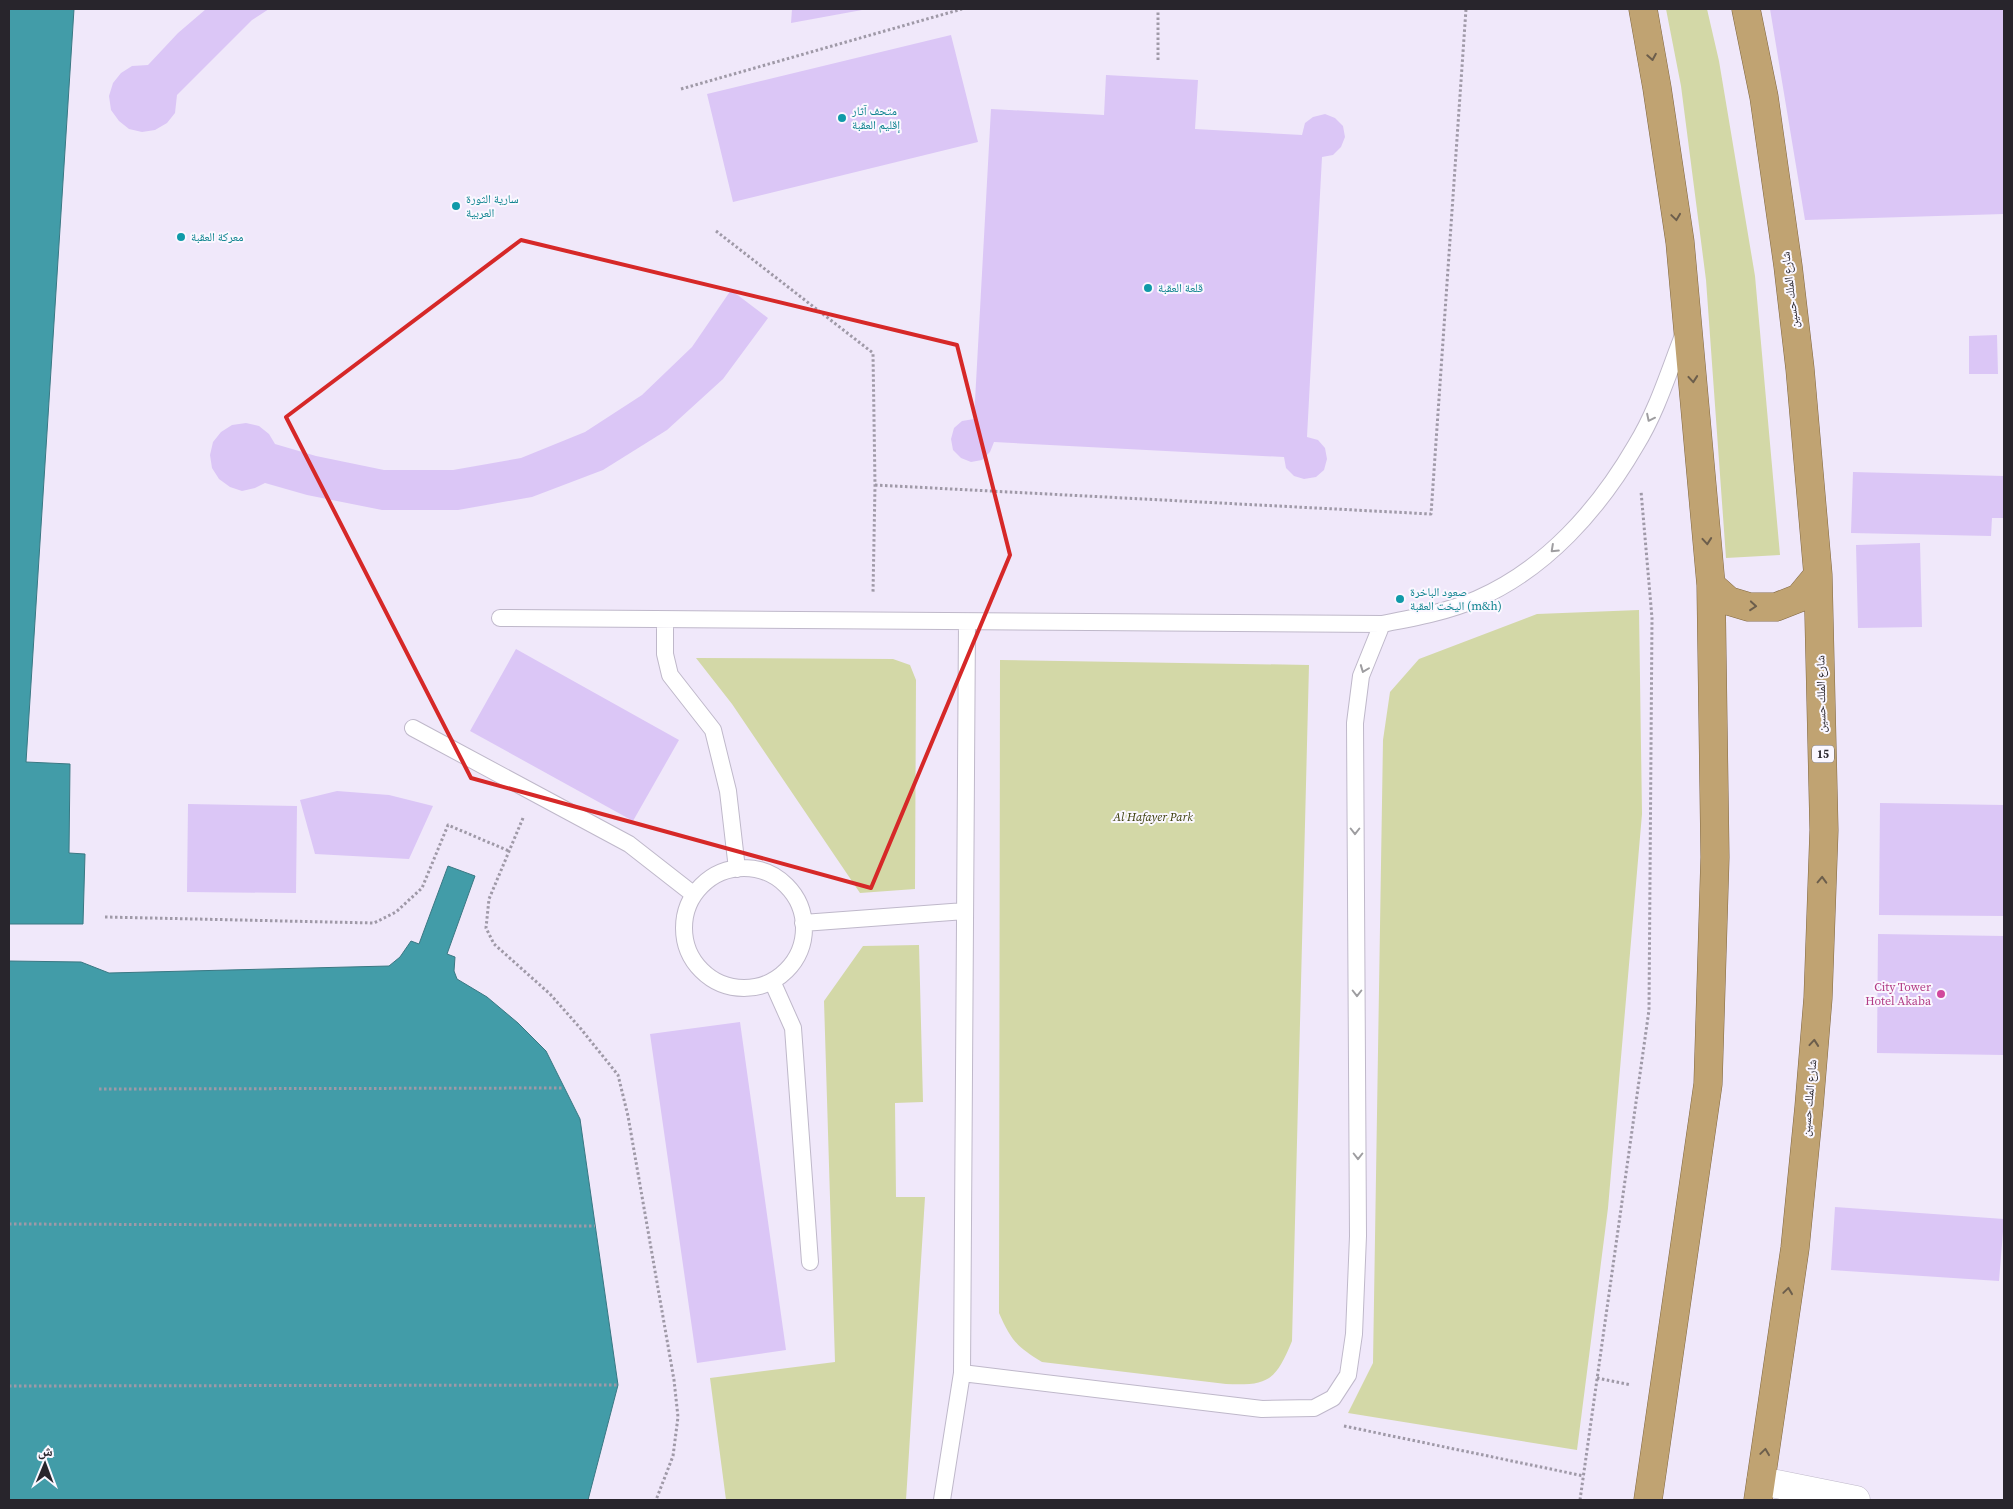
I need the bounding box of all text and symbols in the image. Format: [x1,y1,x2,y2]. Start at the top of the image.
one-way arrow [1646,52,1656,61]
place label: متحف آثار إقليم العقبة [851,103,900,133]
marker: متحف آثار إقليم العقبة [836,112,848,124]
place label: سارية الثورة العربية [466,191,519,221]
marker: سارية الثورة العربية [450,200,462,212]
one-way arrow [1670,214,1681,222]
place label: معركة العقبة [191,229,243,245]
marker: معركة العقبة [175,231,187,243]
street label: شارع الملك حسين [1777,250,1803,329]
place label: قلعة العقبة [1158,280,1203,296]
marker: قلعة العقبة [1142,282,1154,294]
one-way arrow [1687,375,1698,383]
one-way arrow [1645,413,1656,422]
one-way arrow [1701,537,1712,545]
one-way arrow [1551,543,1560,552]
place label: صعود الباخرة اليخت العقبة (m&h) [1410,584,1502,614]
marker: صعود الباخرة اليخت العقبة (m&h) [1394,593,1406,605]
one-way arrow [1749,600,1757,611]
street label: شارع الملك حسين [1812,655,1830,733]
one-way arrow [1359,664,1370,673]
road number: 15 [1812,746,1834,762]
park label: Al Hafayer Park [1112,809,1193,825]
one-way arrow [1350,827,1360,835]
one-way arrow [1817,876,1828,884]
place label: City Tower Hotel Akaba [1865,979,1932,1009]
marker: City Tower Hotel Akaba [1935,988,1947,1000]
one-way arrow [1351,989,1362,997]
one-way arrow [1808,1038,1819,1046]
street label: شارع الملك حسين [1798,1059,1820,1137]
one-way arrow [1353,1152,1363,1160]
one-way arrow [1783,1287,1793,1296]
north arrow [20,1439,70,1489]
text: ش [38,1441,53,1461]
one-way arrow [1759,1448,1770,1456]

